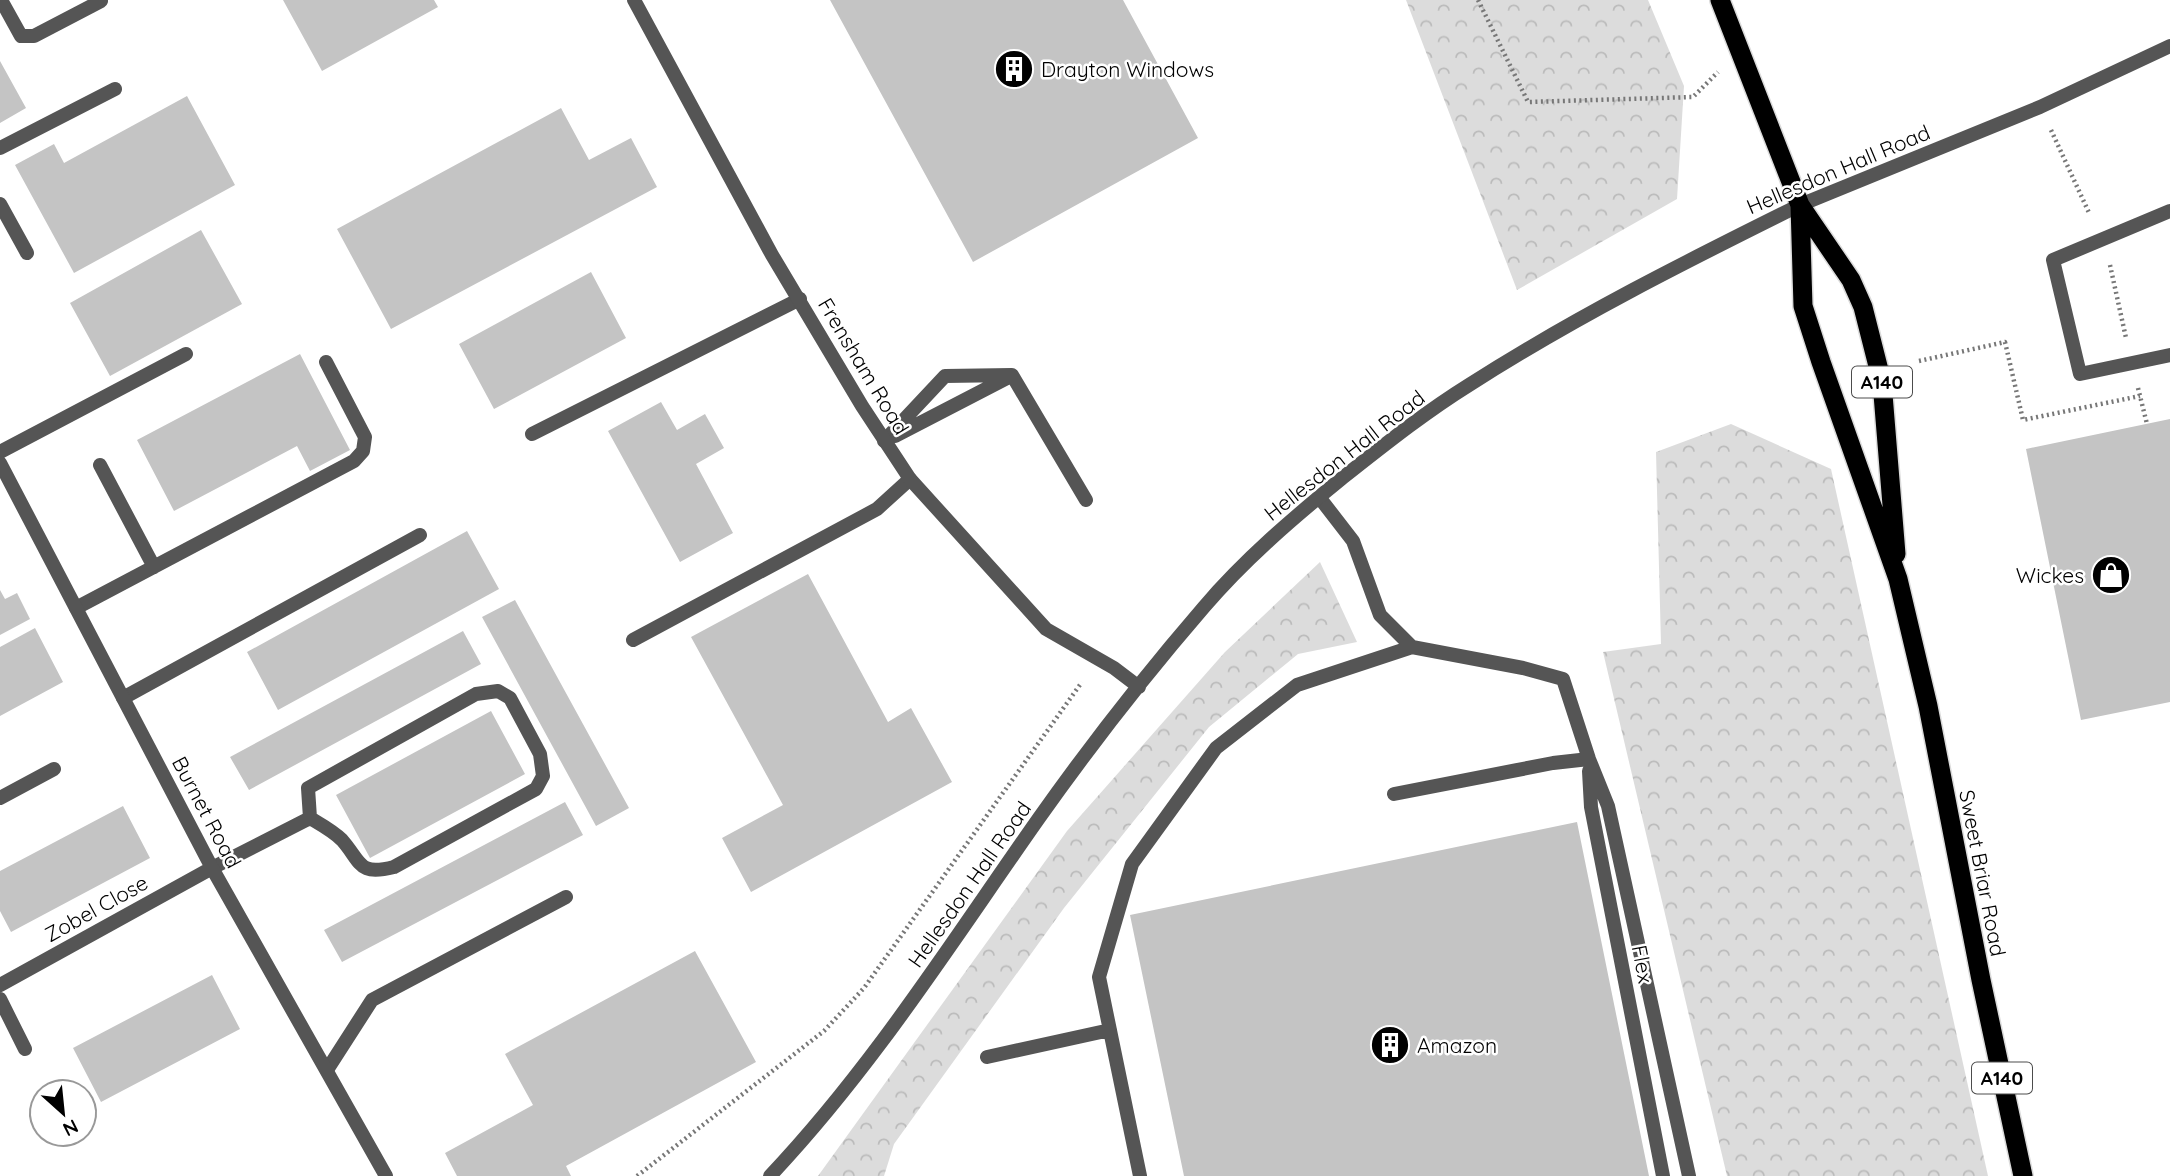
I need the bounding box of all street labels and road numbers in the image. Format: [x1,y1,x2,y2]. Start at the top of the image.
street label: Hellesdon Hall Road [1742,119,1934,219]
street label: Frensham Road [813,293,915,439]
road number: A140 [1852,366,1912,398]
street label: Hellesdon Hall Road [1258,384,1430,526]
street label: Burnet Road [167,752,247,872]
street label: Sweet Briar Road [1954,788,2012,958]
street label: Hellesdon Hall Road [902,796,1036,972]
street label: Zobel Close [40,869,152,947]
street label: Flex [1627,943,1659,985]
road number: A140 [1972,1062,2032,1094]

